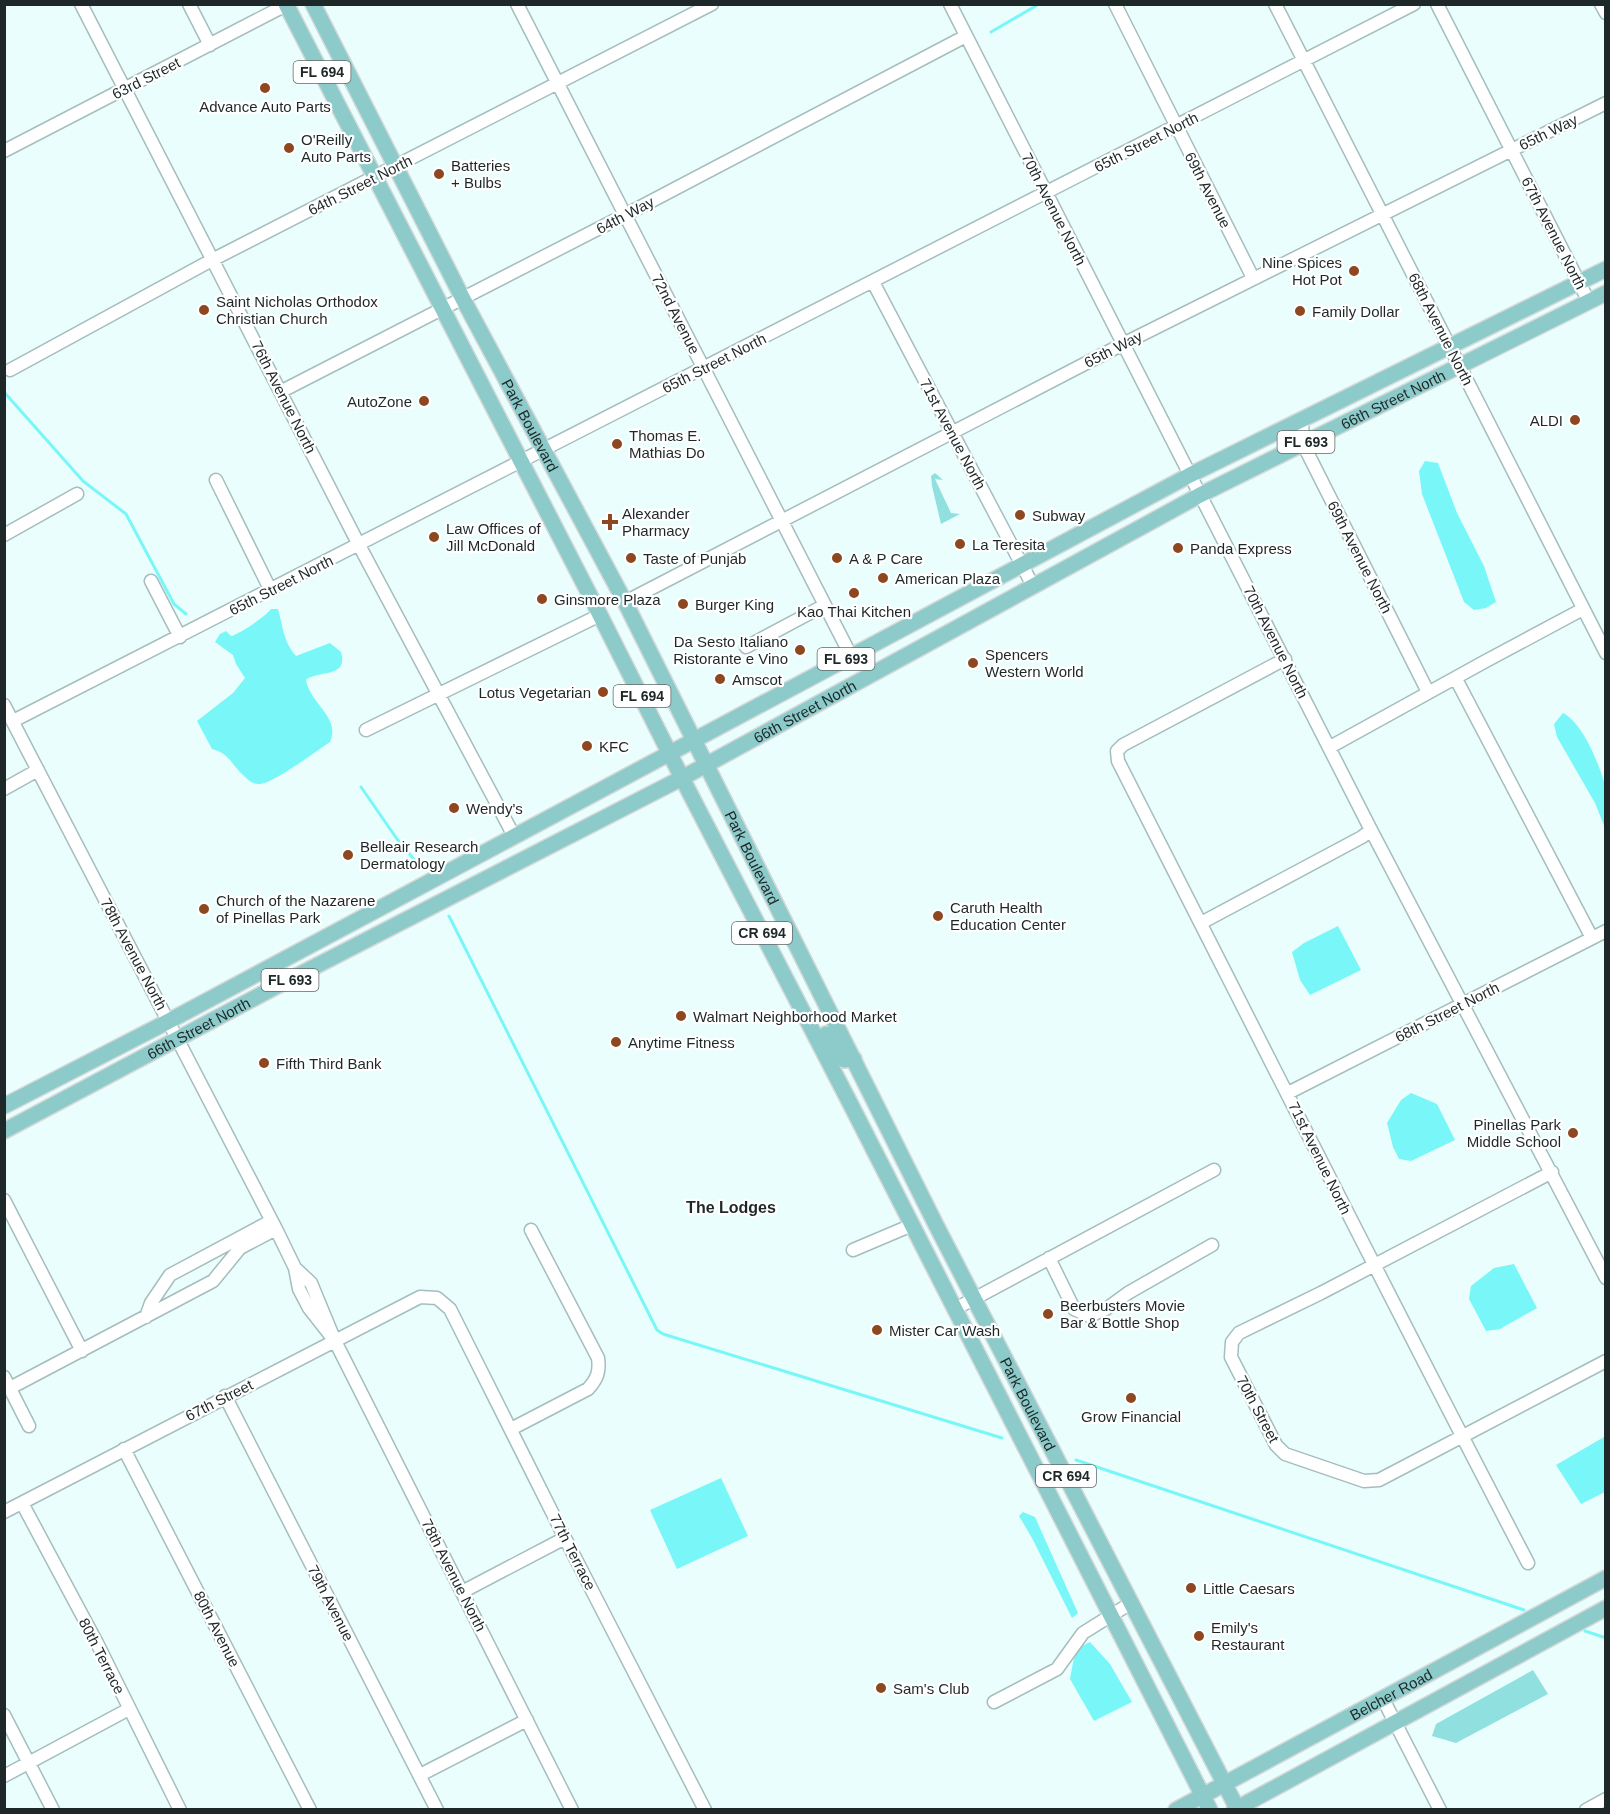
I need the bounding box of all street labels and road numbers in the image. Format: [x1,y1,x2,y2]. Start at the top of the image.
street label: 63rd Street [109,53,184,102]
road number: FL 694 [294,61,350,83]
street label: 65th Street North [1091,108,1201,176]
street label: 65th Way [1516,110,1580,153]
street label: 69th Avenue [1182,149,1234,231]
street label: 70th Avenue North [1018,150,1090,268]
street label: 64th Street North [305,151,415,219]
street label: 67th Avenue North [1518,174,1590,292]
street label: 64th Way [593,193,657,237]
street label: 68th Avenue North [1405,270,1477,388]
street label: 72nd Avenue [649,271,703,357]
street label: 65th Way [1081,327,1145,371]
street label: 65th Street North [659,329,769,397]
street label: 76th Avenue North [248,338,320,456]
street label: 66th Street North [1338,366,1448,432]
street label: Park Boulevard [499,376,562,474]
street label: 71st Avenue North [917,376,989,492]
road number: FL 693 [1278,431,1334,453]
street label: 69th Avenue North [1324,498,1396,616]
street label: 65th Street North [226,551,336,619]
street label: 70th Avenue North [1240,583,1312,701]
road number: FL 693 [818,648,874,670]
street label: 66th Street North [750,676,859,746]
road number: FL 694 [614,685,670,707]
street label: Park Boulevard [722,808,783,907]
street label: 78th Avenue North [97,895,171,1013]
road number: CR 694 [732,922,792,944]
road number: FL 693 [262,969,318,991]
street label: 68th Street North [1392,978,1502,1046]
street label: 66th Street North [144,993,253,1062]
street label: 71st Avenue North [1285,1099,1355,1217]
street label: Park Boulevard [997,1354,1059,1453]
street label: 70th Street [1233,1373,1283,1446]
street label: 67th Street [182,1375,256,1424]
road number: CR 694 [1036,1465,1096,1487]
street label: 77th Terrace [547,1511,599,1593]
street label: 78th Avenue North [418,1516,490,1634]
street label: 79th Avenue [305,1562,357,1644]
street label: 80th Avenue [191,1588,243,1670]
street label: 80th Terrace [76,1615,128,1697]
street label: Belcher Road [1347,1665,1435,1723]

